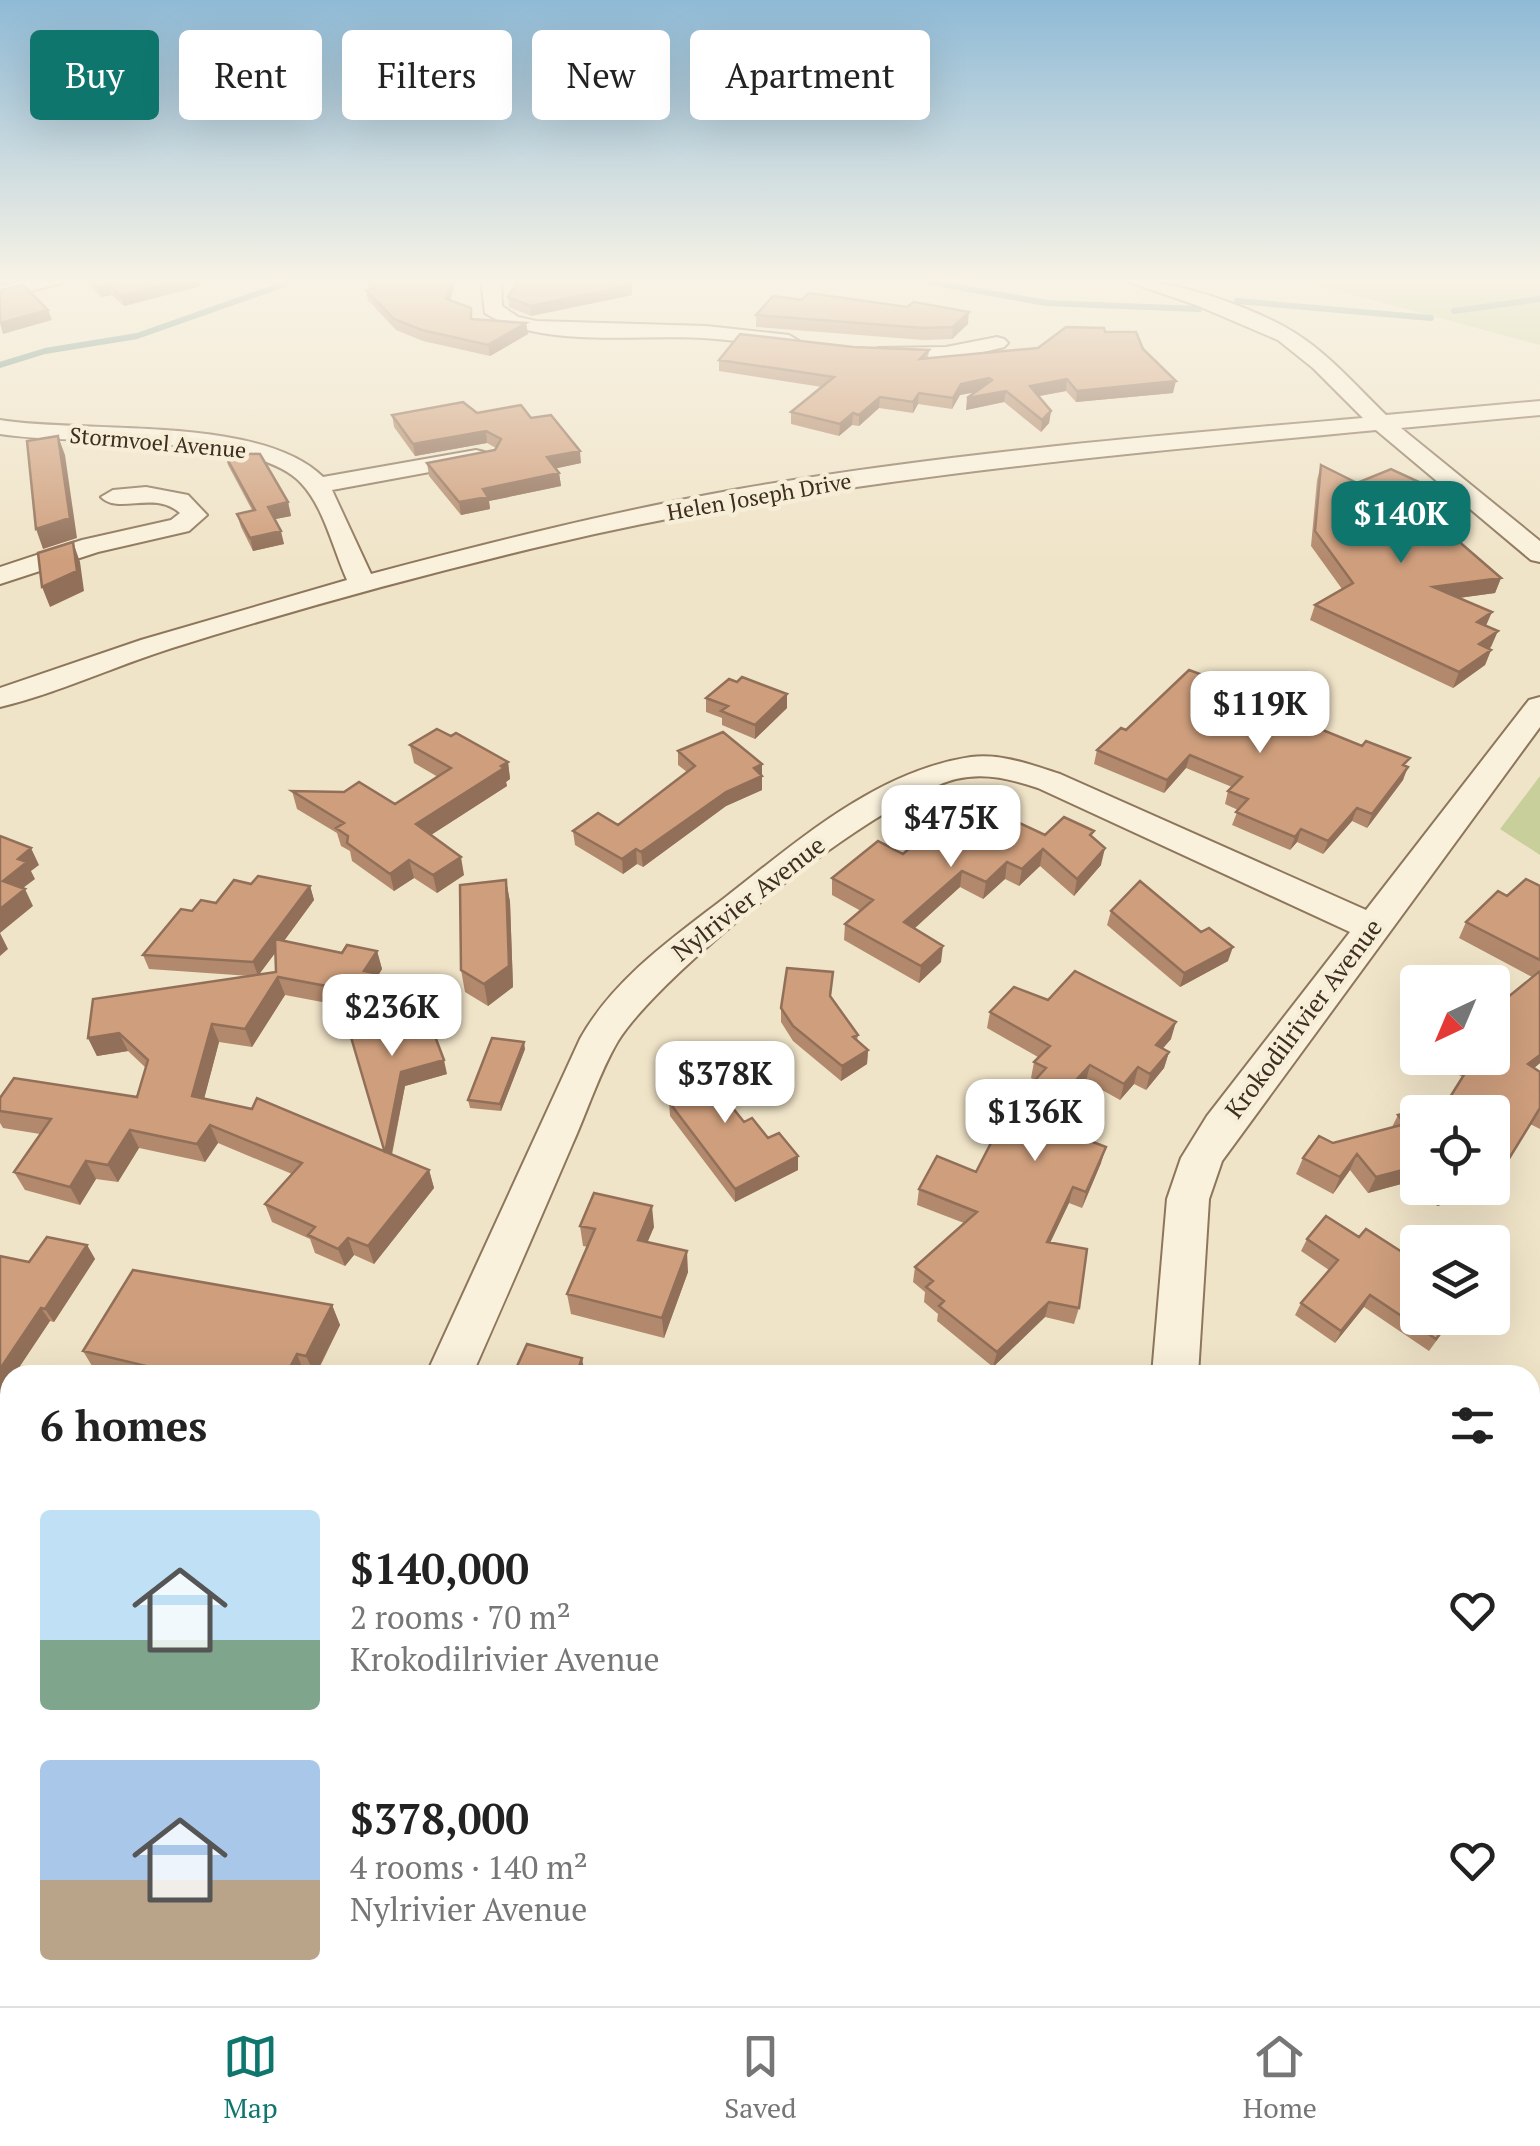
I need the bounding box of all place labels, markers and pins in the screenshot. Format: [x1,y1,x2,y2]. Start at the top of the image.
pin: $140K [1331,481,1471,566]
pin: $119K [1190,671,1330,756]
pin: $475K [881,785,1021,870]
pin: $236K [322,974,462,1059]
pin: $378K [655,1041,795,1126]
pin: $136K [965,1079,1105,1164]

